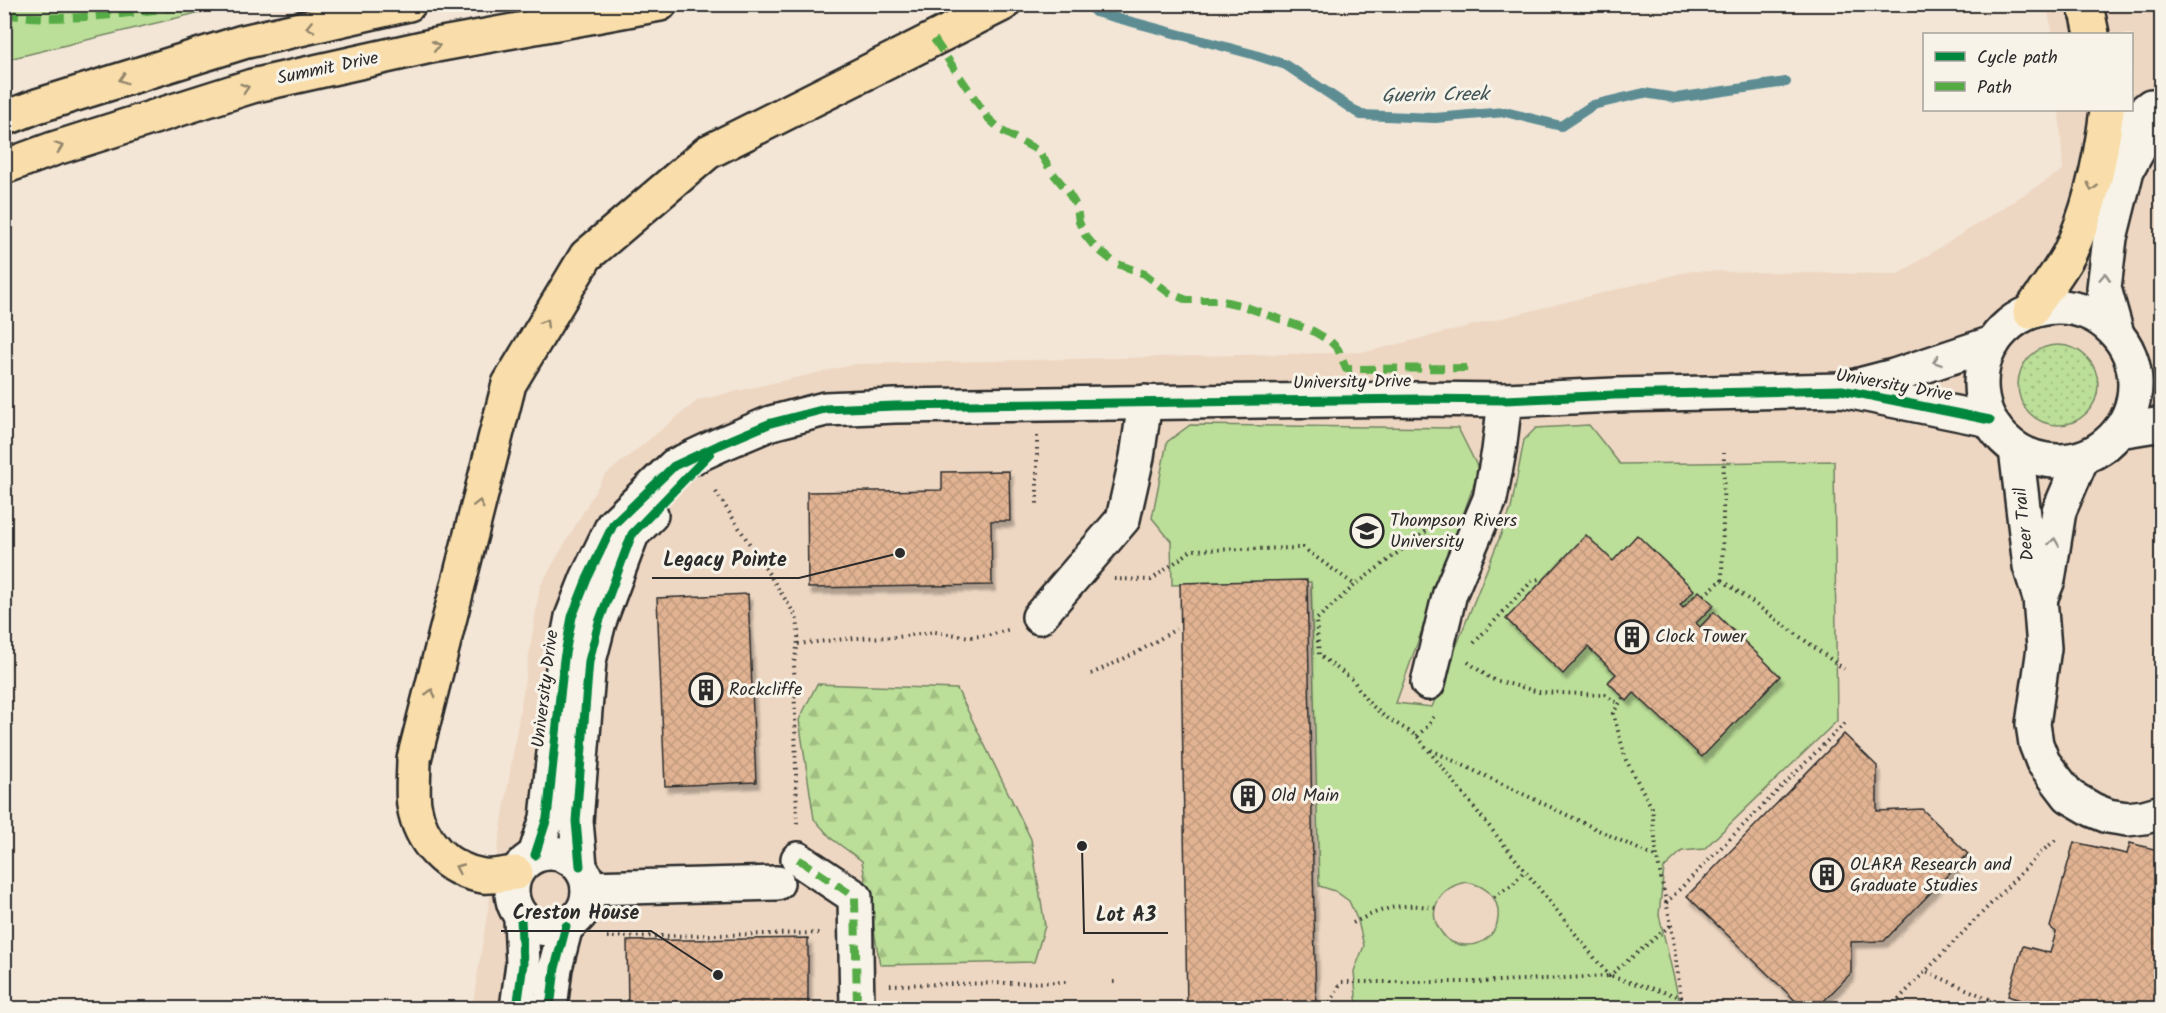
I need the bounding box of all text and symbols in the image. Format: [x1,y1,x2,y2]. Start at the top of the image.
one-way arrow [306,19,316,32]
legend [1923,33,2133,111]
one-way arrow [430,40,440,53]
street label: Summit Drive [275,44,381,94]
text: Cycle path [1977,44,2058,73]
one-way arrow [118,72,129,84]
text: Path [1977,74,2012,103]
water label: Guerin Creek [1381,79,1491,113]
one-way arrow [239,83,250,95]
one-way arrow [53,141,64,154]
one-way arrow [2087,182,2099,192]
one-way arrow [2098,272,2111,281]
one-way arrow [538,319,550,329]
one-way arrow [1932,354,1943,367]
street label: University Drive [1833,361,1955,411]
street label: University Drive [1293,367,1411,399]
street label: Deer Trail [2007,485,2043,562]
one-way arrow [471,499,484,509]
place label: Thompson Rivers University [1390,507,1517,557]
school or university icon: Thompson Rivers University [1349,513,1385,549]
one-way arrow [2047,538,2059,547]
callout: Legacy Pointe [652,540,799,578]
text: Legacy Pointe [663,545,787,577]
building icon: Clock Tower [1614,619,1650,655]
place label: Clock Tower [1655,623,1747,652]
street label: University Drive [524,628,568,750]
building icon: Rockcliffe [688,672,724,708]
place label: Rockcliffe [729,676,802,705]
one-way arrow [423,688,436,698]
building icon: Old Main [1230,778,1266,814]
place label: Old Main [1271,782,1339,811]
place label: OLARA Research and Graduate Studies [1850,851,2012,901]
building icon: OLARA Research and Graduate Studies [1809,857,1845,893]
one-way arrow [454,863,465,875]
callout: Creston House [501,893,651,931]
callout: Lot A3 [1084,895,1168,933]
text: Creston House [513,898,640,930]
text: Lot A3 [1096,900,1156,932]

